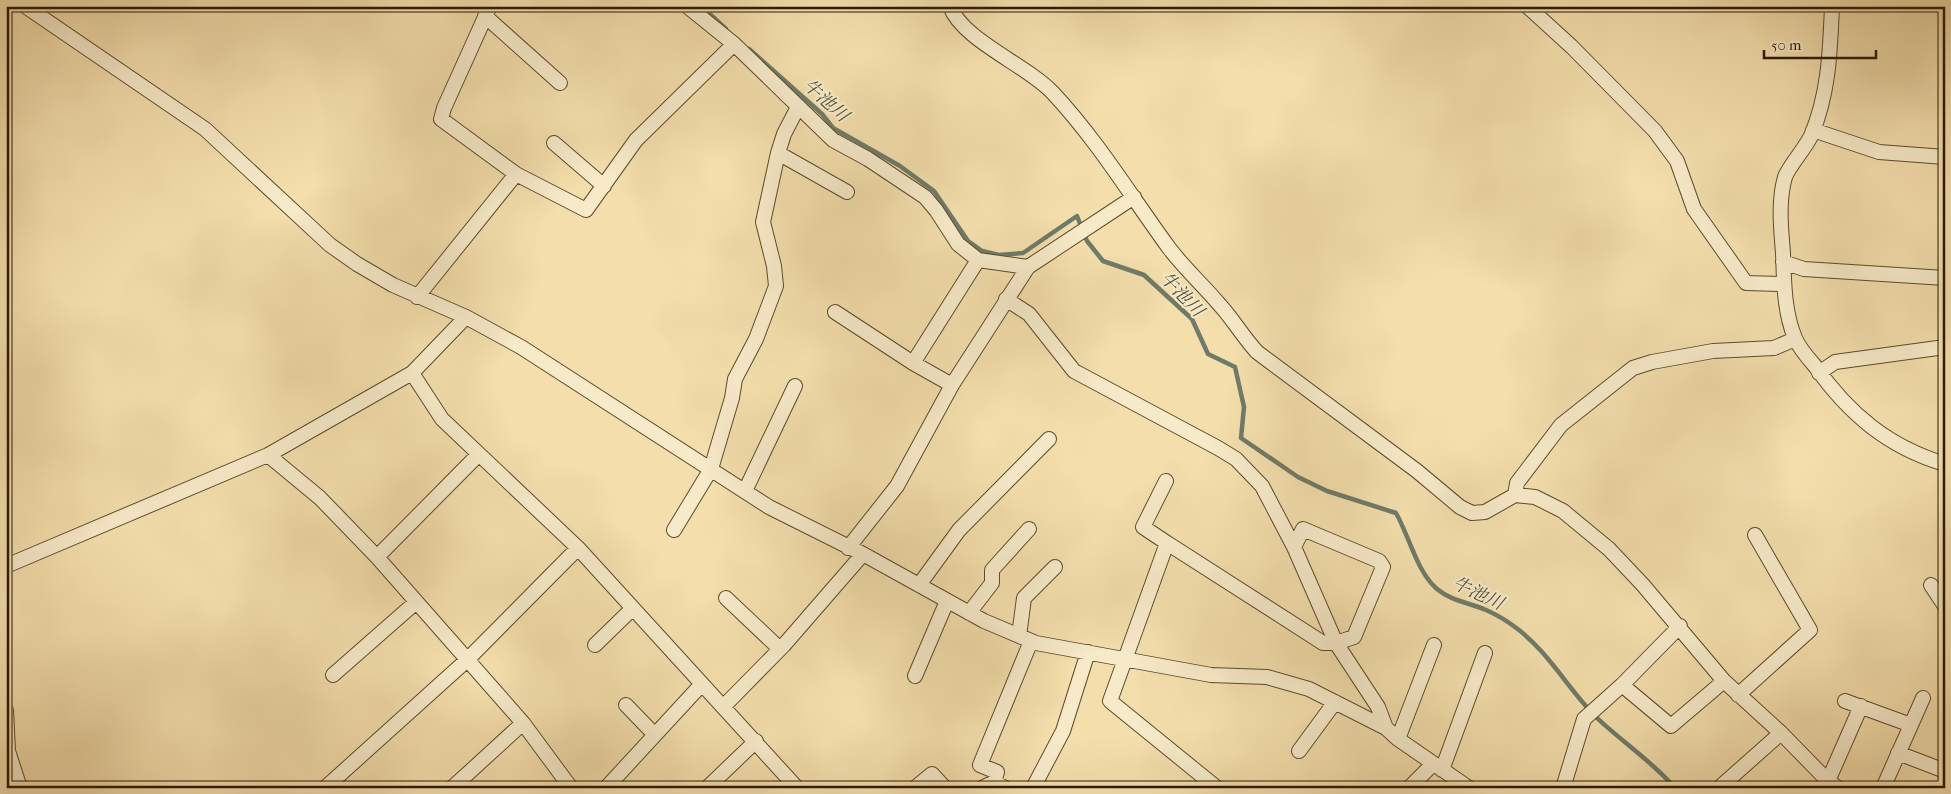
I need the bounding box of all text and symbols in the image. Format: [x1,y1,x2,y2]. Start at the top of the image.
scale bar [1764,28,1876,60]
text: 50 m [1771,36,1802,54]
water label: 牛池川 [799,75,854,128]
water label: 牛池川 [1155,268,1209,323]
water label: 牛池川 [1449,573,1509,615]

